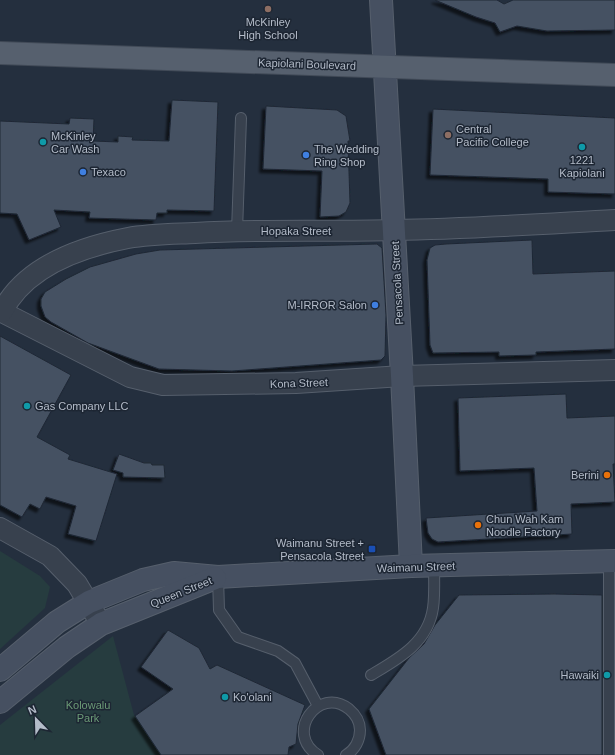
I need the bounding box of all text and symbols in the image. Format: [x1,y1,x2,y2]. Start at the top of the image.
marker: McKinley High School [263,4,273,14]
place label: McKinley High School [238,16,298,41]
street label: Kapiolani Boulevard [258,56,356,72]
place label: Central Pacific College [456,123,529,148]
place label: McKinley Car Wash [51,130,100,155]
marker: Central Pacific College [443,130,453,140]
marker: McKinley Car Wash [38,137,48,147]
marker: 1221 Kapiolani [577,142,587,152]
place label: The Wedding Ring Shop [314,143,379,168]
marker: The Wedding Ring Shop [301,150,311,160]
place label: 1221 Kapiolani [559,154,605,179]
place label: Texaco [91,166,126,178]
marker: Texaco [78,167,88,177]
street label: Hopaka Street [261,225,331,237]
street label: Pensacola Street [389,241,405,325]
place label: M-IRROR Salon [288,299,367,311]
marker: M-IRROR Salon [370,300,380,310]
street label: Kona Street [270,376,328,390]
place label: Gas Company LLC [35,400,129,412]
marker: Gas Company LLC [22,401,32,411]
place label: Berini [571,469,599,481]
marker: Berini [602,470,612,480]
place label: Chun Wah Kam Noodle Factory [486,513,563,538]
marker: Chun Wah Kam Noodle Factory [473,520,483,530]
place label: Waimanu Street + Pensacola Street [276,537,364,562]
marker: Waimanu Street + Pensacola Street [367,544,377,554]
street label: Waimanu Street [377,560,455,574]
street label: Queen Street [148,574,214,610]
place label: Hawaiki [560,669,599,681]
marker: Hawaiki [602,670,612,680]
place label: Ko'olani [233,691,272,703]
marker: Ko'olani [220,692,230,702]
north arrow [16,699,56,739]
park label: Kolowalu Park [66,699,110,724]
text: N [26,703,38,717]

